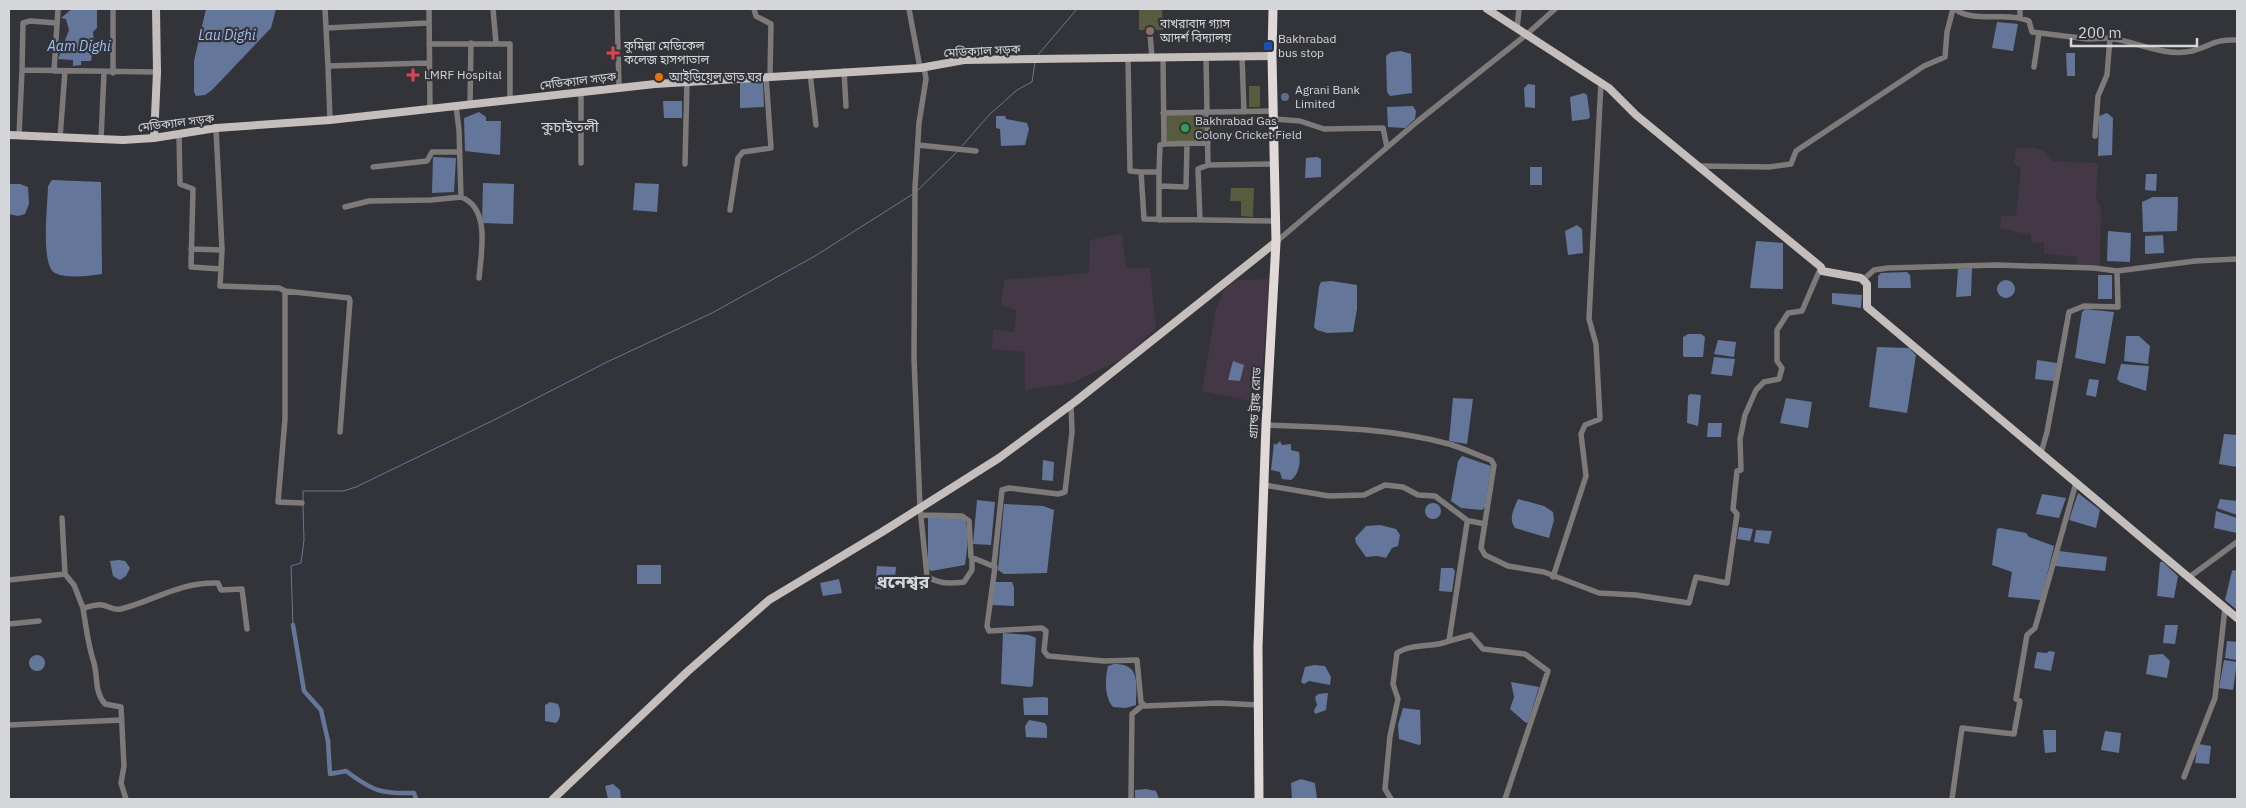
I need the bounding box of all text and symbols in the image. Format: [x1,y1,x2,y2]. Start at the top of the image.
scale bar [2071,15,2197,47]
place label: বাখরাবাদ গ্যাস আদর্শ বিদ্যালয় [1159,16,1232,45]
text: 200 m [2078,23,2122,42]
marker: বাখরাবাদ গ্যাস আদর্শ বিদ্যালয় [1144,25,1156,37]
water label: Lau Dighi [198,26,256,44]
place label: Bakhrabad bus stop [1278,31,1336,60]
water label: Aam Dighi [46,37,111,55]
place label: কুমিল্লা মেডিকেল কলেজ হাসপাতাল [623,38,710,67]
marker: Bakhrabad bus stop [1262,40,1274,52]
street label: মেডিক্যাল সড়ক [943,41,1021,60]
marker: কুমিল্লা মেডিকেল কলেজ হাসপাতাল [606,46,620,60]
place label: LMRF Hospital [424,67,502,82]
marker: LMRF Hospital [406,68,420,82]
street label: মেডিক্যাল সড়ক [539,68,617,93]
place label: আইডিয়েল ভাত ঘর [668,69,763,84]
marker: আইডিয়েল ভাত ঘর [653,71,665,83]
place label: Agrani Bank Limited [1295,82,1361,111]
marker: Agrani Bank Limited [1279,91,1291,103]
street label: মেডিক্যাল সড়ক [137,110,215,135]
place label: Bakhrabad Gas Colony Cricket Field [1195,113,1302,142]
district label: কুচাইতলী [540,117,600,136]
marker: Bakhrabad Gas Colony Cricket Field [1179,122,1191,134]
street label: গ্র্যান্ড ট্রাঙ্ক রোড [1245,367,1264,439]
district label: ধনেশ্বর [877,570,930,593]

